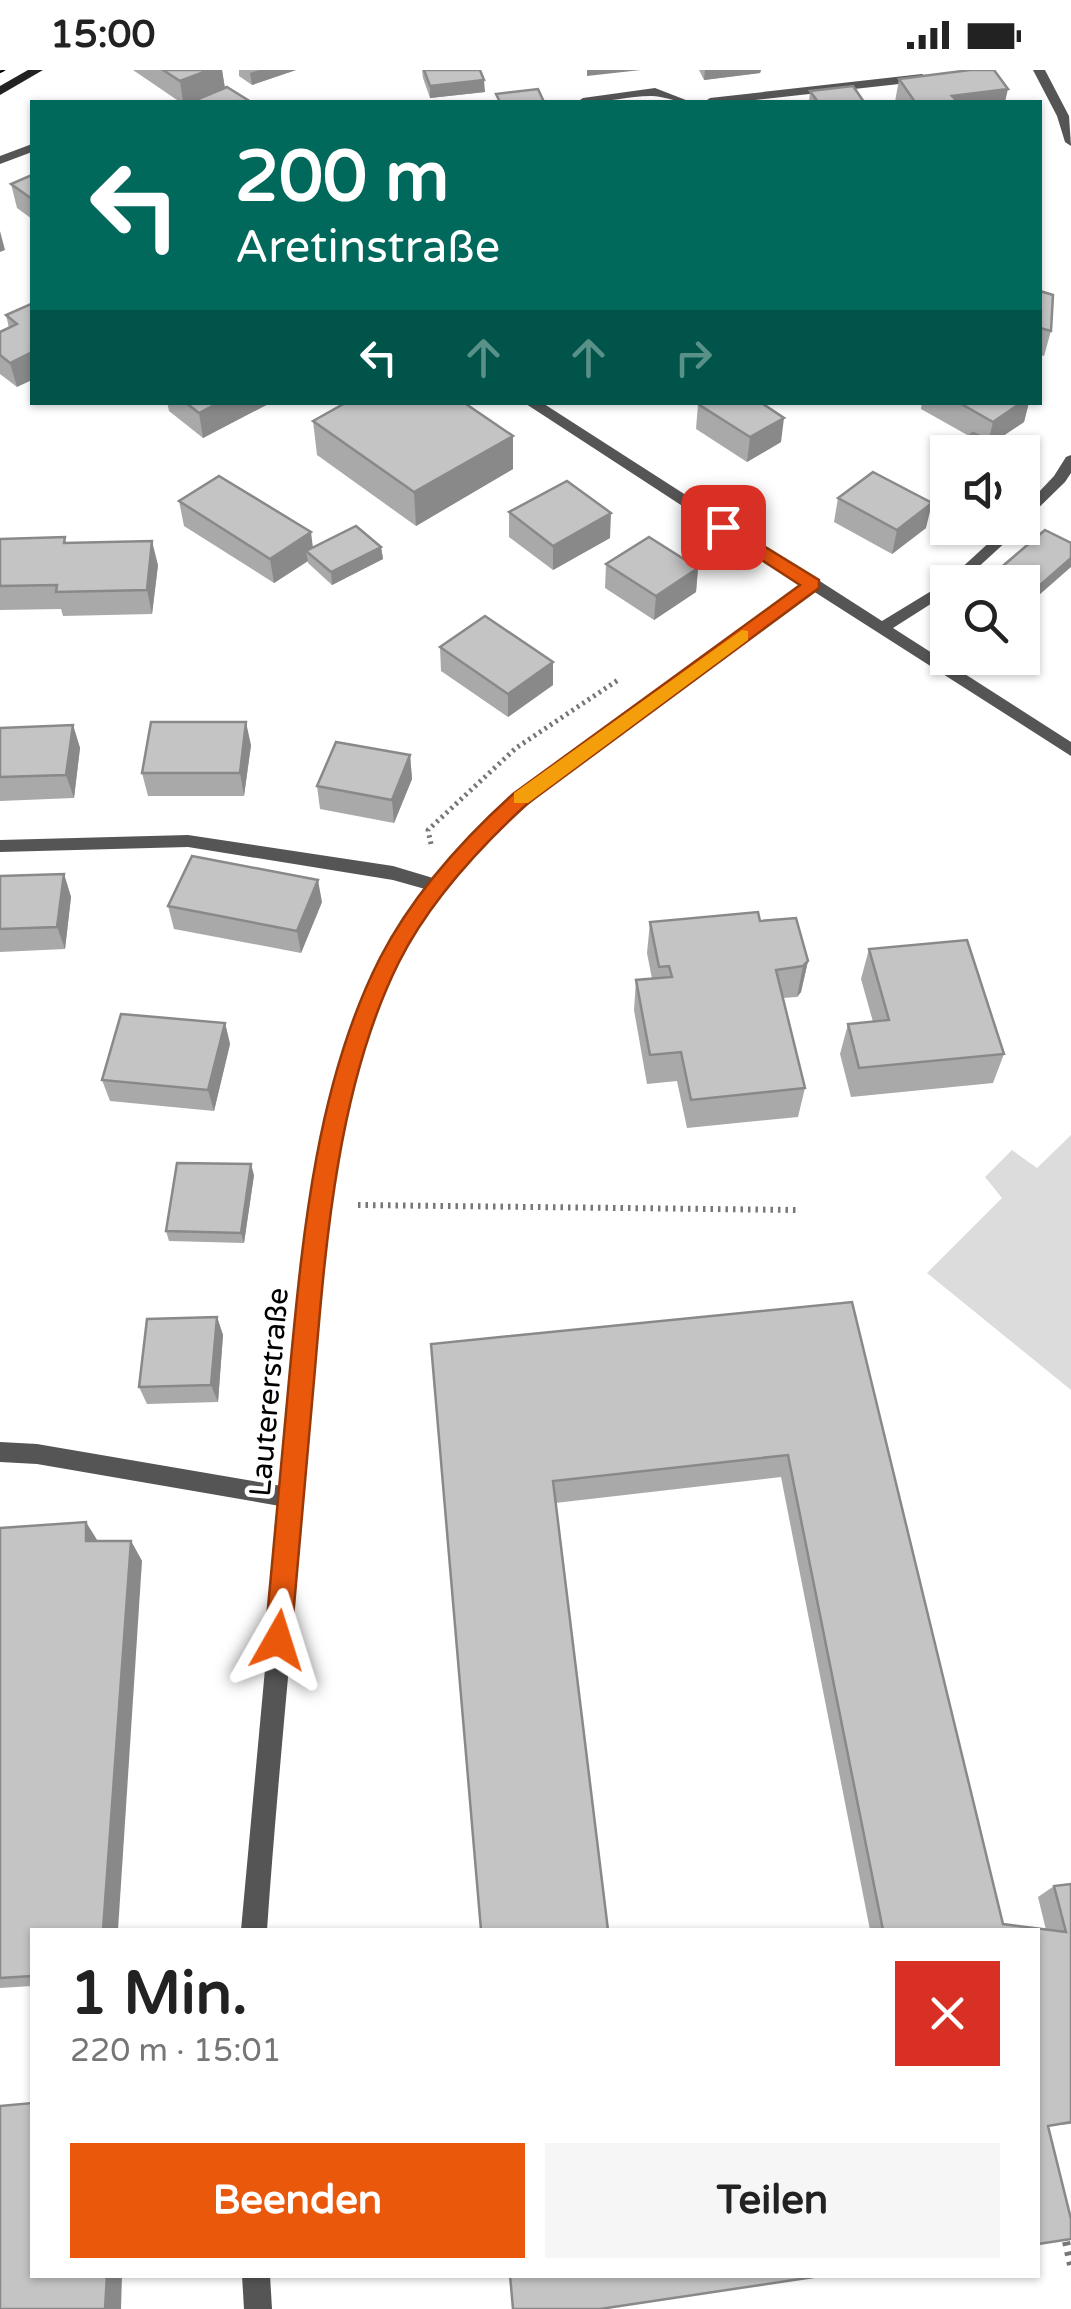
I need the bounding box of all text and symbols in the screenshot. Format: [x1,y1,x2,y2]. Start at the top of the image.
text: 15:00 [50,12,155,58]
text: 200 m [235,136,449,220]
icon: left [70,140,200,270]
text: Aretinstraße [235,221,500,275]
icon: left [351,330,406,385]
icon: ahead [456,330,511,385]
icon: ahead [561,330,616,385]
icon: right [666,330,721,385]
map controls [930,435,1040,675]
button: sound [930,435,1040,545]
pin [681,485,766,570]
icon: arrive [696,500,751,555]
button: search [930,565,1040,675]
street label: Lautererstraße [242,1286,297,1498]
position arrow [226,1588,330,1692]
text: 1 Min. [70,1958,248,2030]
button: close [895,1961,1000,2066]
text: 220 m · 15:01 [70,2032,282,2070]
button: Beenden [70,2143,525,2258]
button: Teilen [545,2143,1000,2258]

